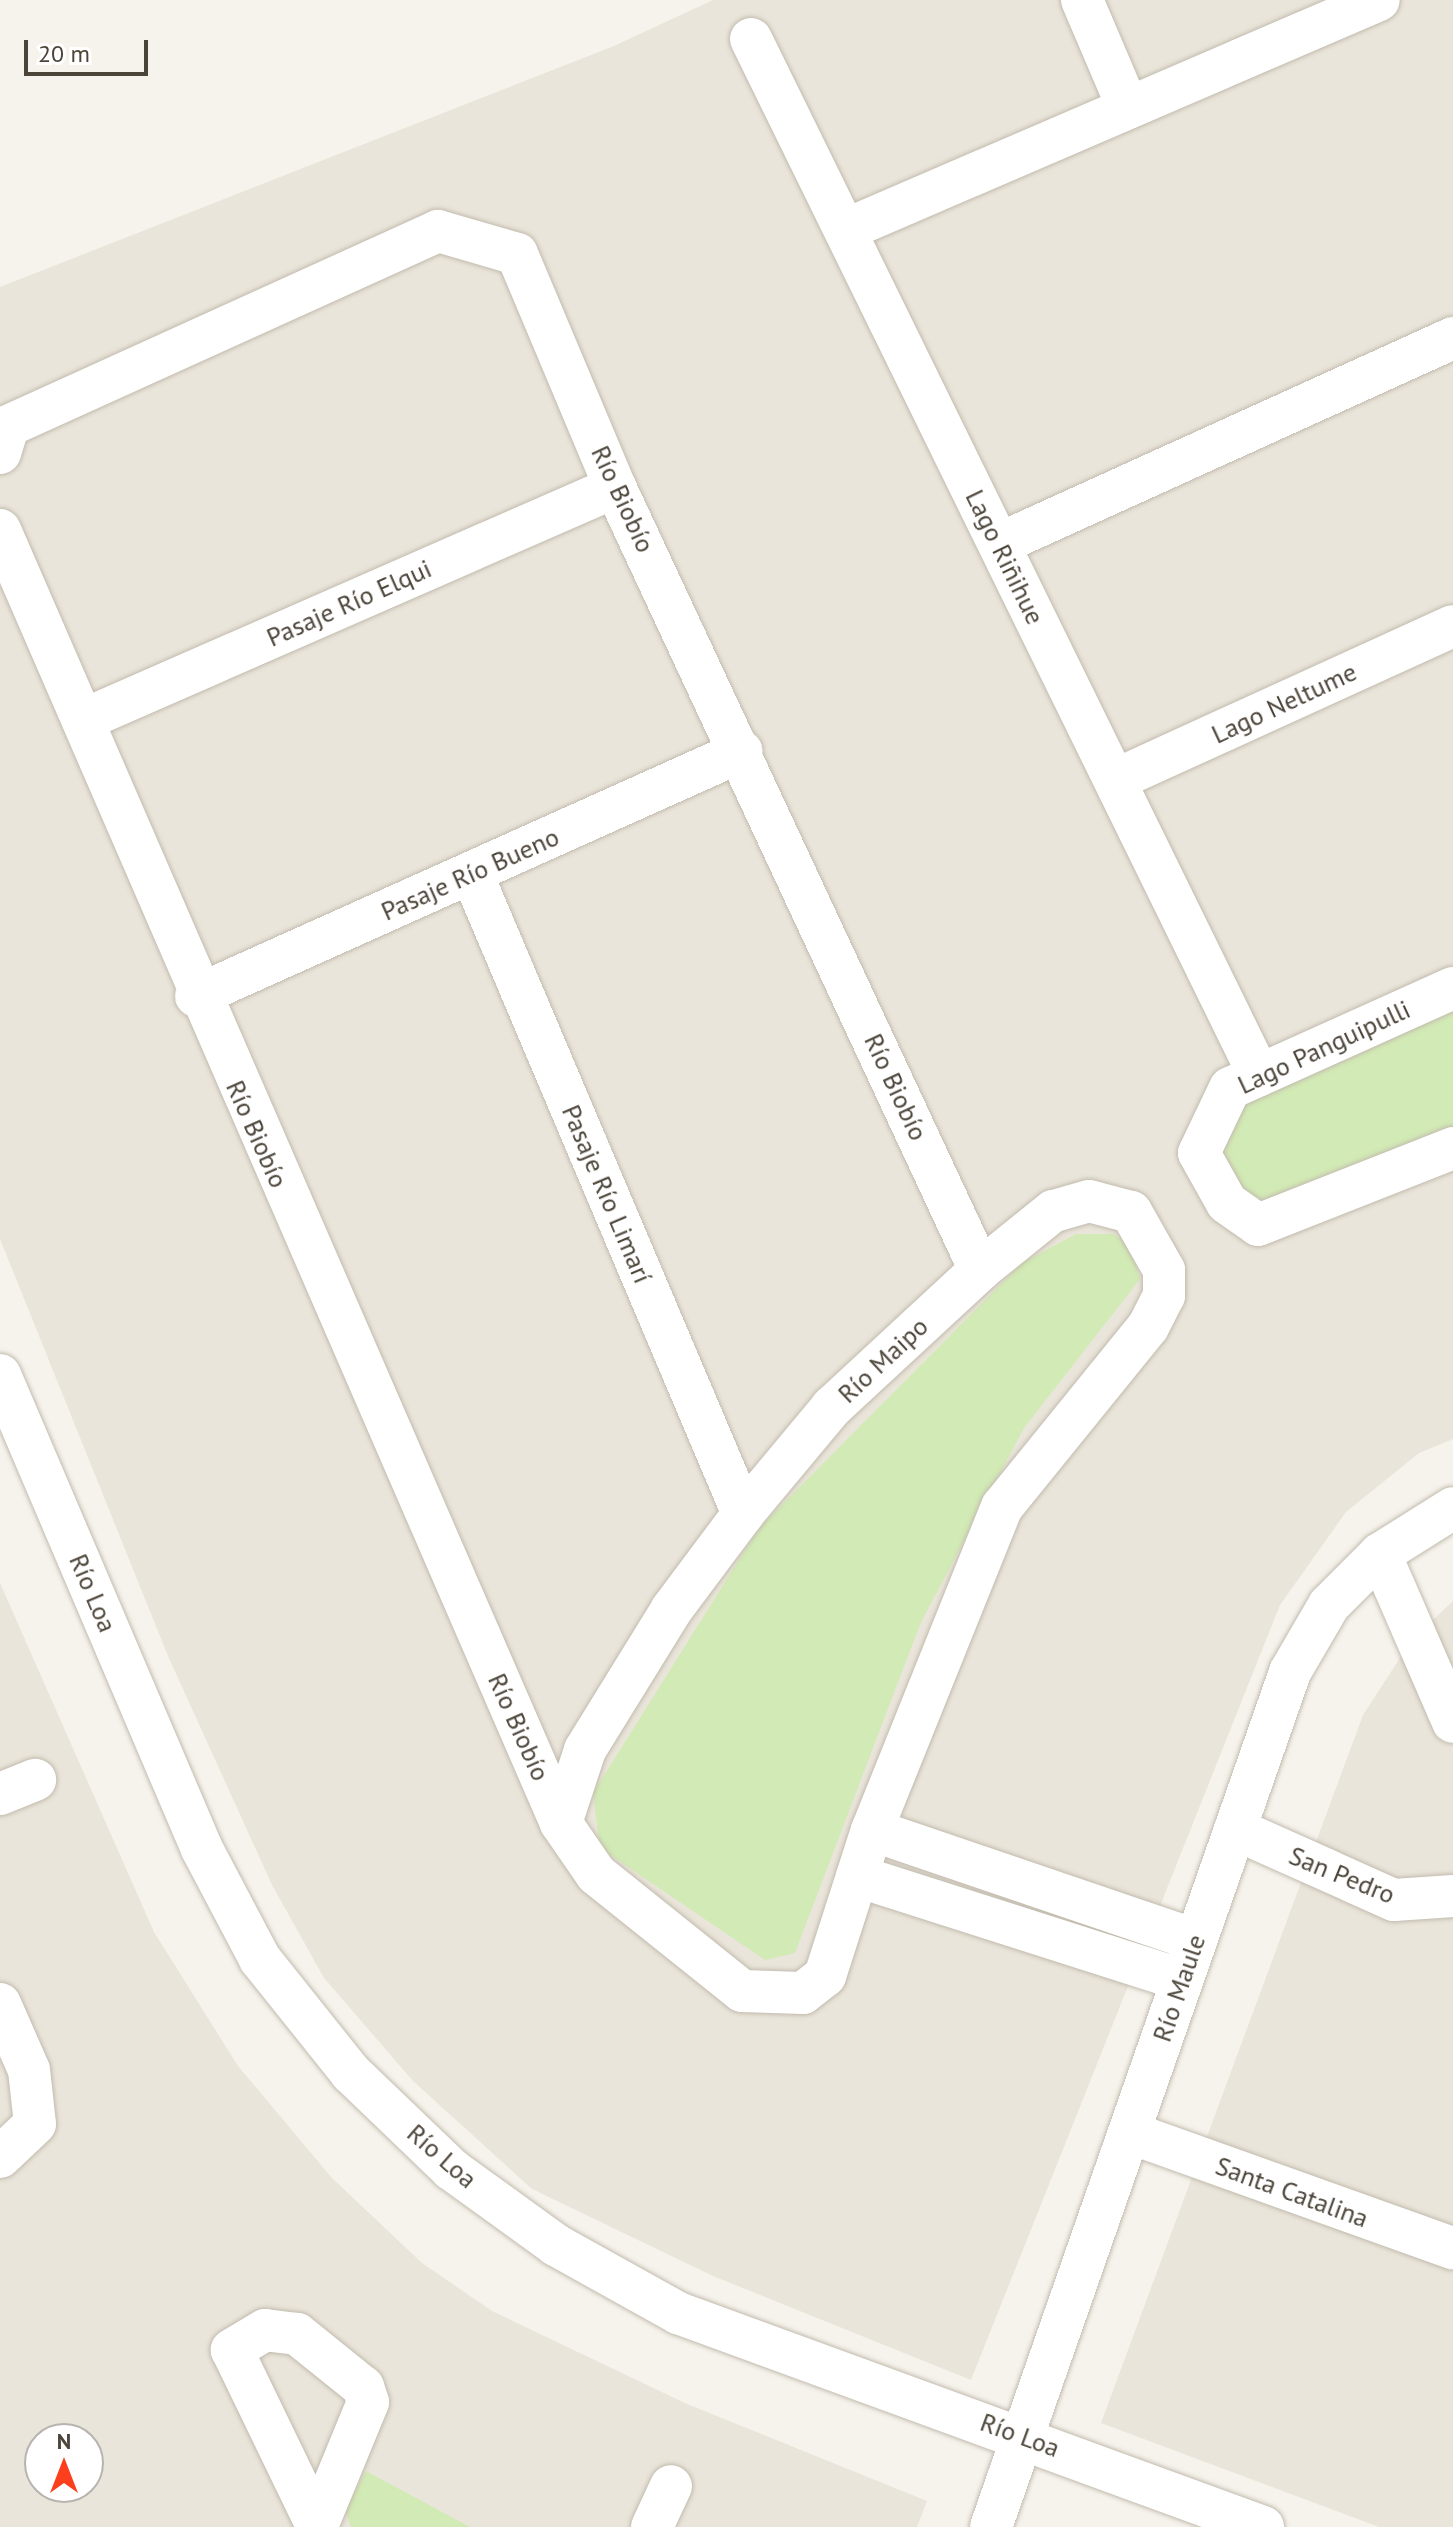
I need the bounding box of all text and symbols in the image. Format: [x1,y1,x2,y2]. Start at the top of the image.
scale bar [28,24,152,74]
text: 20 m [38,38,90,69]
street label: Río Biobío [585,441,661,557]
street label: Lago Riñihue [959,485,1051,629]
street label: Pasaje Río Elqui [262,553,436,653]
street label: Lago Neltume [1207,656,1361,750]
street label: Pasaje Río Bueno [376,821,564,927]
street label: Lago Panguipulli [1233,993,1415,1101]
street label: Río Biobío [858,1029,934,1145]
street label: Río Biobío [220,1076,294,1192]
street label: Pasaje Río Limarí [555,1100,659,1288]
street label: Río Maipo [832,1311,934,1409]
street label: Río Loa [63,1549,123,1637]
street label: Río Biobío [482,1669,556,1785]
street label: San Pedro [1284,1840,1400,1910]
street label: Río Maule [1146,1930,1212,2046]
street label: Río Loa [401,2117,483,2195]
street label: Santa Catalina [1211,2150,1373,2234]
street label: Río Loa [976,2406,1064,2464]
north arrow [24,2423,104,2503]
text: N [57,2427,71,2455]

